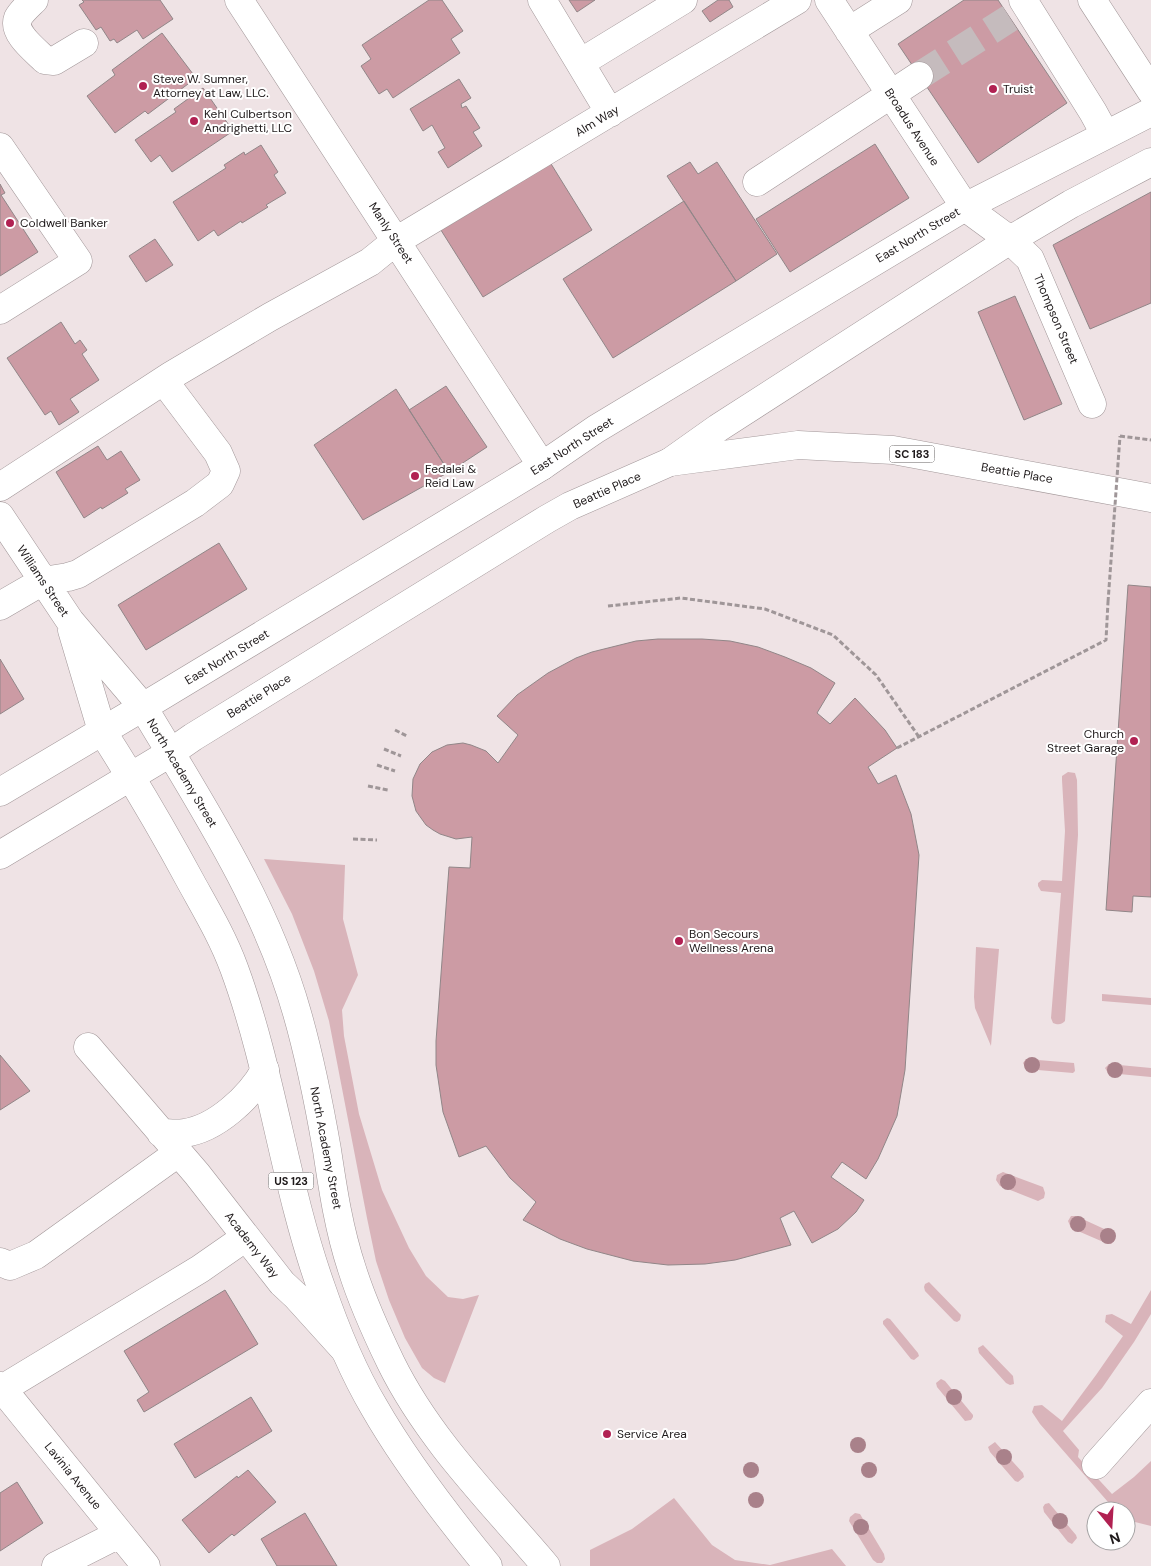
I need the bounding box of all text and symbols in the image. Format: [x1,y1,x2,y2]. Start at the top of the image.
place label: Steve W. Sumner, Attorney at Law, LLC. [153,71,269,101]
marker: Steve W. Sumner, Attorney at Law, LLC. [137,80,149,92]
place label: Truist [1003,81,1034,97]
marker: Truist [987,83,999,95]
street label: Broadus Avenue [881,85,943,169]
street label: Alm Way [572,101,622,140]
place label: Kehl Culbertson Andrighetti, LLC [204,106,292,136]
marker: Kehl Culbertson Andrighetti, LLC [188,115,200,127]
street label: Manly Street [365,199,417,267]
street label: East North Street [873,203,963,266]
place label: Coldwell Banker [20,215,108,231]
marker: Coldwell Banker [4,217,16,229]
street label: Thompson Street [1030,272,1082,367]
street label: East North Street [528,413,617,479]
road number: SC 183 [890,446,934,462]
street label: Beattie Place [980,459,1054,487]
place label: Fedalei & Reid Law [425,461,477,491]
street label: Beattie Place [571,468,644,512]
marker: Fedalei & Reid Law [409,470,421,482]
street label: Williams Street [13,542,73,620]
street label: East North Street [182,625,272,688]
street label: Beattie Place [224,670,294,722]
street label: North Academy Street [143,716,221,831]
place label: Church Street Garage [1047,726,1124,756]
marker: Church Street Garage [1128,735,1140,747]
place label: Bon Secours Wellness Arena [689,926,774,956]
marker: Bon Secours Wellness Arena [673,935,685,947]
street label: North Academy Street [306,1085,346,1211]
road number: US 123 [268,1172,314,1190]
street label: Academy Way [221,1209,283,1282]
place label: Service Area [617,1426,687,1442]
marker: Service Area [601,1428,613,1440]
street label: Lavinia Avenue [41,1439,105,1513]
north arrow [1086,1501,1136,1551]
text: N [1107,1528,1123,1549]

